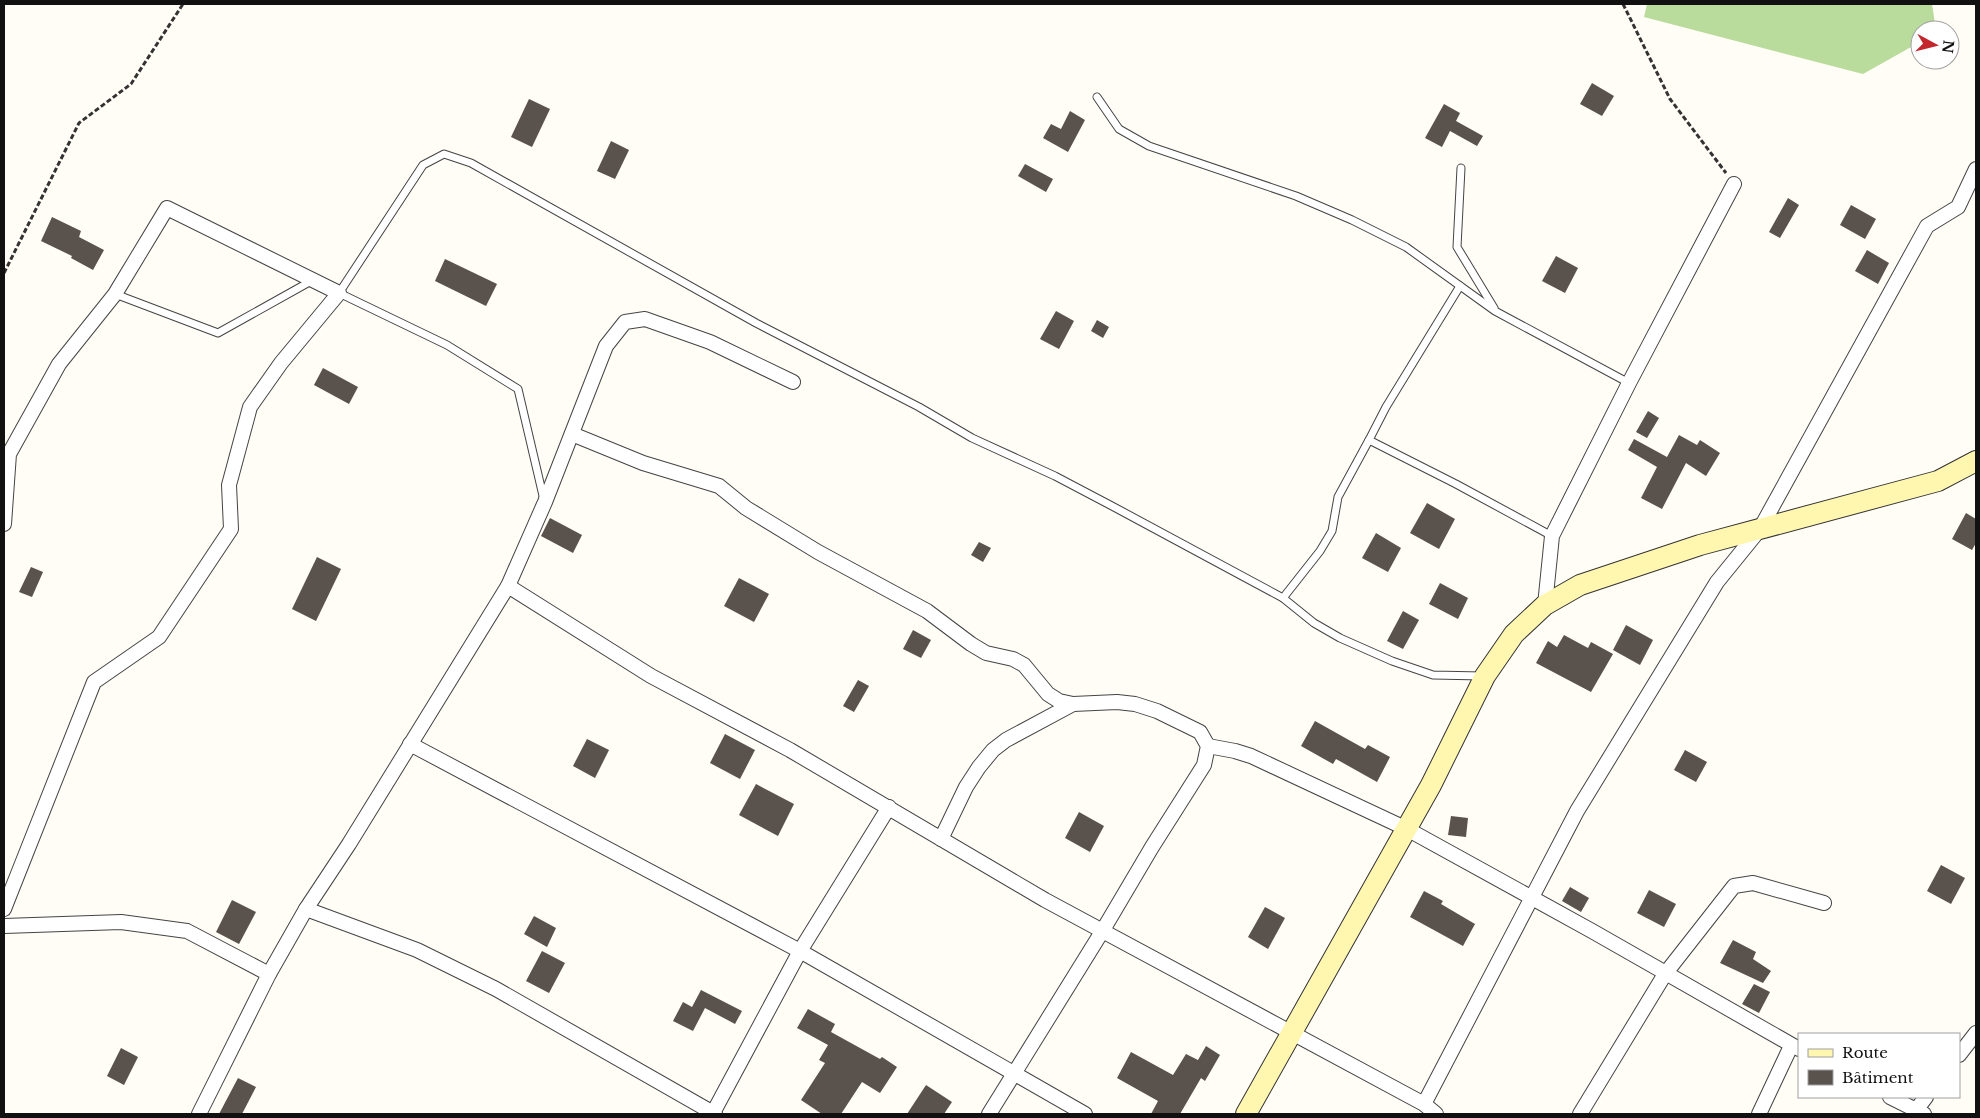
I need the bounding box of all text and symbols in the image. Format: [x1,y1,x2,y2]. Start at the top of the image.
north arrow [1910,20,1960,70]
text: N [1938,39,1958,54]
legend [1798,1033,1960,1098]
text: Route [1842,1043,1888,1062]
text: Bâtiment [1842,1068,1914,1087]

